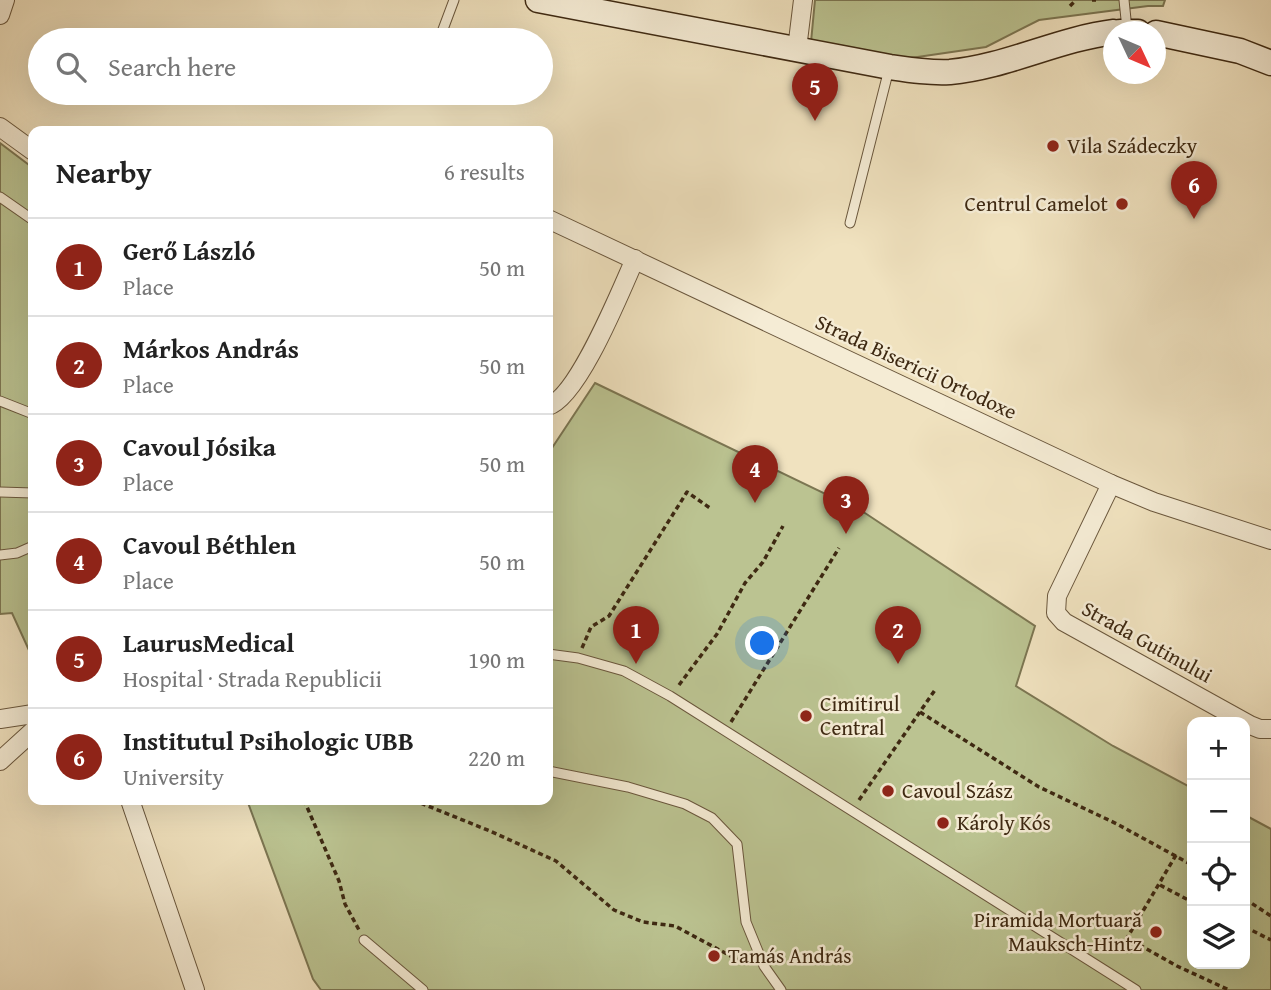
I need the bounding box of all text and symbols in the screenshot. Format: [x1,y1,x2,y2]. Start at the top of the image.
north arrow [1103,21,1166,84]
search box [28,28,553,105]
text: Search here [108,47,236,86]
icon: search [52,48,90,86]
pin: 5 [792,63,838,121]
place label: Vila Szádeczky [1067,130,1198,161]
marker: Vila Szádeczky [1045,138,1061,154]
text: Nearby [56,150,152,194]
text: 6 results [444,155,525,188]
pin: 6 [1171,161,1217,219]
place label: Centrul Camelot [965,188,1109,219]
marker: Centrul Camelot [1114,196,1130,212]
text: Gerő László [123,231,255,270]
text: 1 [73,251,85,284]
text: 50 m [479,251,525,284]
text: Place [123,270,174,303]
street label: Strada Bisericii Ortodoxe [810,306,1022,427]
text: Márkos András [123,329,299,368]
text: 2 [73,349,85,382]
text: 50 m [479,349,525,382]
text: Place [123,368,174,401]
text: Cavoul Jósika [123,427,276,466]
pin: 4 [732,445,778,503]
text: 3 [73,447,85,480]
text: 50 m [479,447,525,480]
text: Place [123,466,174,499]
pin: 3 [823,476,869,534]
text: Cavoul Béthlen [123,525,296,564]
text: 4 [73,545,85,578]
text: 50 m [479,545,525,578]
text: Place [123,564,174,597]
street label: Strada Gutinului [1076,593,1218,690]
pin: 1 [613,606,659,664]
pin: 2 [875,606,921,664]
text: LaurusMedical [123,623,294,662]
your location [745,626,779,660]
text: 5 [73,643,85,676]
text: 190 m [468,643,525,676]
text: Hospital · Strada Republicii [123,662,382,695]
place label: Cimitirul Central [820,688,900,743]
marker: Cimitirul Central [798,708,814,724]
map controls [1187,717,1250,969]
button: + [1187,717,1250,780]
text: Institutul Psihologic UBB [123,721,414,760]
text: 6 [73,741,85,774]
text: 220 m [468,741,525,774]
text: University [123,760,224,793]
place label: Cavoul Szász [902,775,1013,806]
button: − [1187,780,1250,843]
marker: Cavoul Szász [880,783,896,799]
place label: Károly Kós [957,807,1051,838]
marker: Károly Kós [935,815,951,831]
button: locate [1187,843,1250,906]
place label: Piramida Mortuară Mauksch-Hintz [974,904,1142,959]
button: layers [1187,906,1250,969]
marker: Piramida Mortuară Mauksch-Hintz [1148,924,1164,940]
place label: Tamás András [728,940,852,971]
marker: Tamás András [706,948,722,964]

